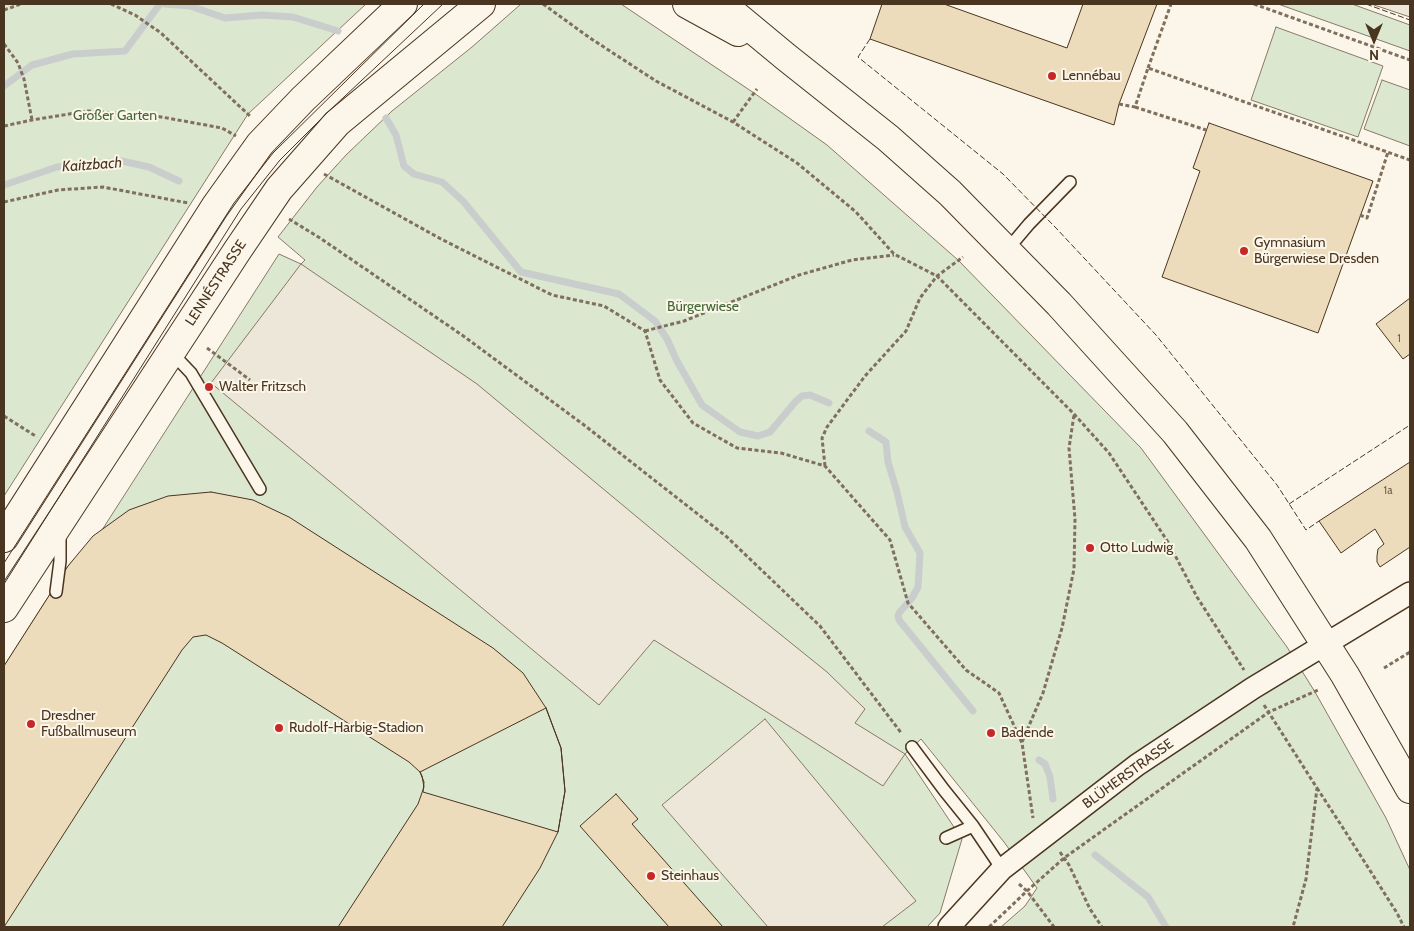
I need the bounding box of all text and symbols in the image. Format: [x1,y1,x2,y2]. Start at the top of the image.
north arrow [1349,15,1399,65]
text: N [1369,46,1379,64]
place label: Lennébau [1062,68,1121,84]
marker: Lennébau [1046,70,1058,82]
park label: Großer Garten [73,108,157,124]
water label: Kaitzbach [61,154,123,176]
place label: Gymnasium Bürgerwiese Dresden [1254,235,1379,268]
street label: LENNÉSTRASSE [182,237,250,329]
marker: Gymnasium Bürgerwiese Dresden [1238,245,1250,257]
park label: Bürgerwiese [667,299,739,315]
house number: 1 [1397,332,1401,346]
place label: Walter Fritzsch [219,379,306,395]
marker: Walter Fritzsch [203,381,215,393]
house number: 1a [1384,484,1392,498]
place label: Otto Ludwig [1100,540,1173,556]
marker: Otto Ludwig [1084,542,1096,554]
place label: Dresdner Fußballmuseum [41,708,136,740]
marker: Dresdner Fußballmuseum [25,718,37,730]
place label: Rudolf-Harbig-Stadion [289,720,424,736]
marker: Rudolf-Harbig-Stadion [273,722,285,734]
place label: Badende [1001,725,1054,741]
marker: Badende [985,727,997,739]
street label: BLÜHERSTRASSE [1079,735,1177,813]
place label: Steinhaus [661,868,719,884]
marker: Steinhaus [645,870,657,882]

